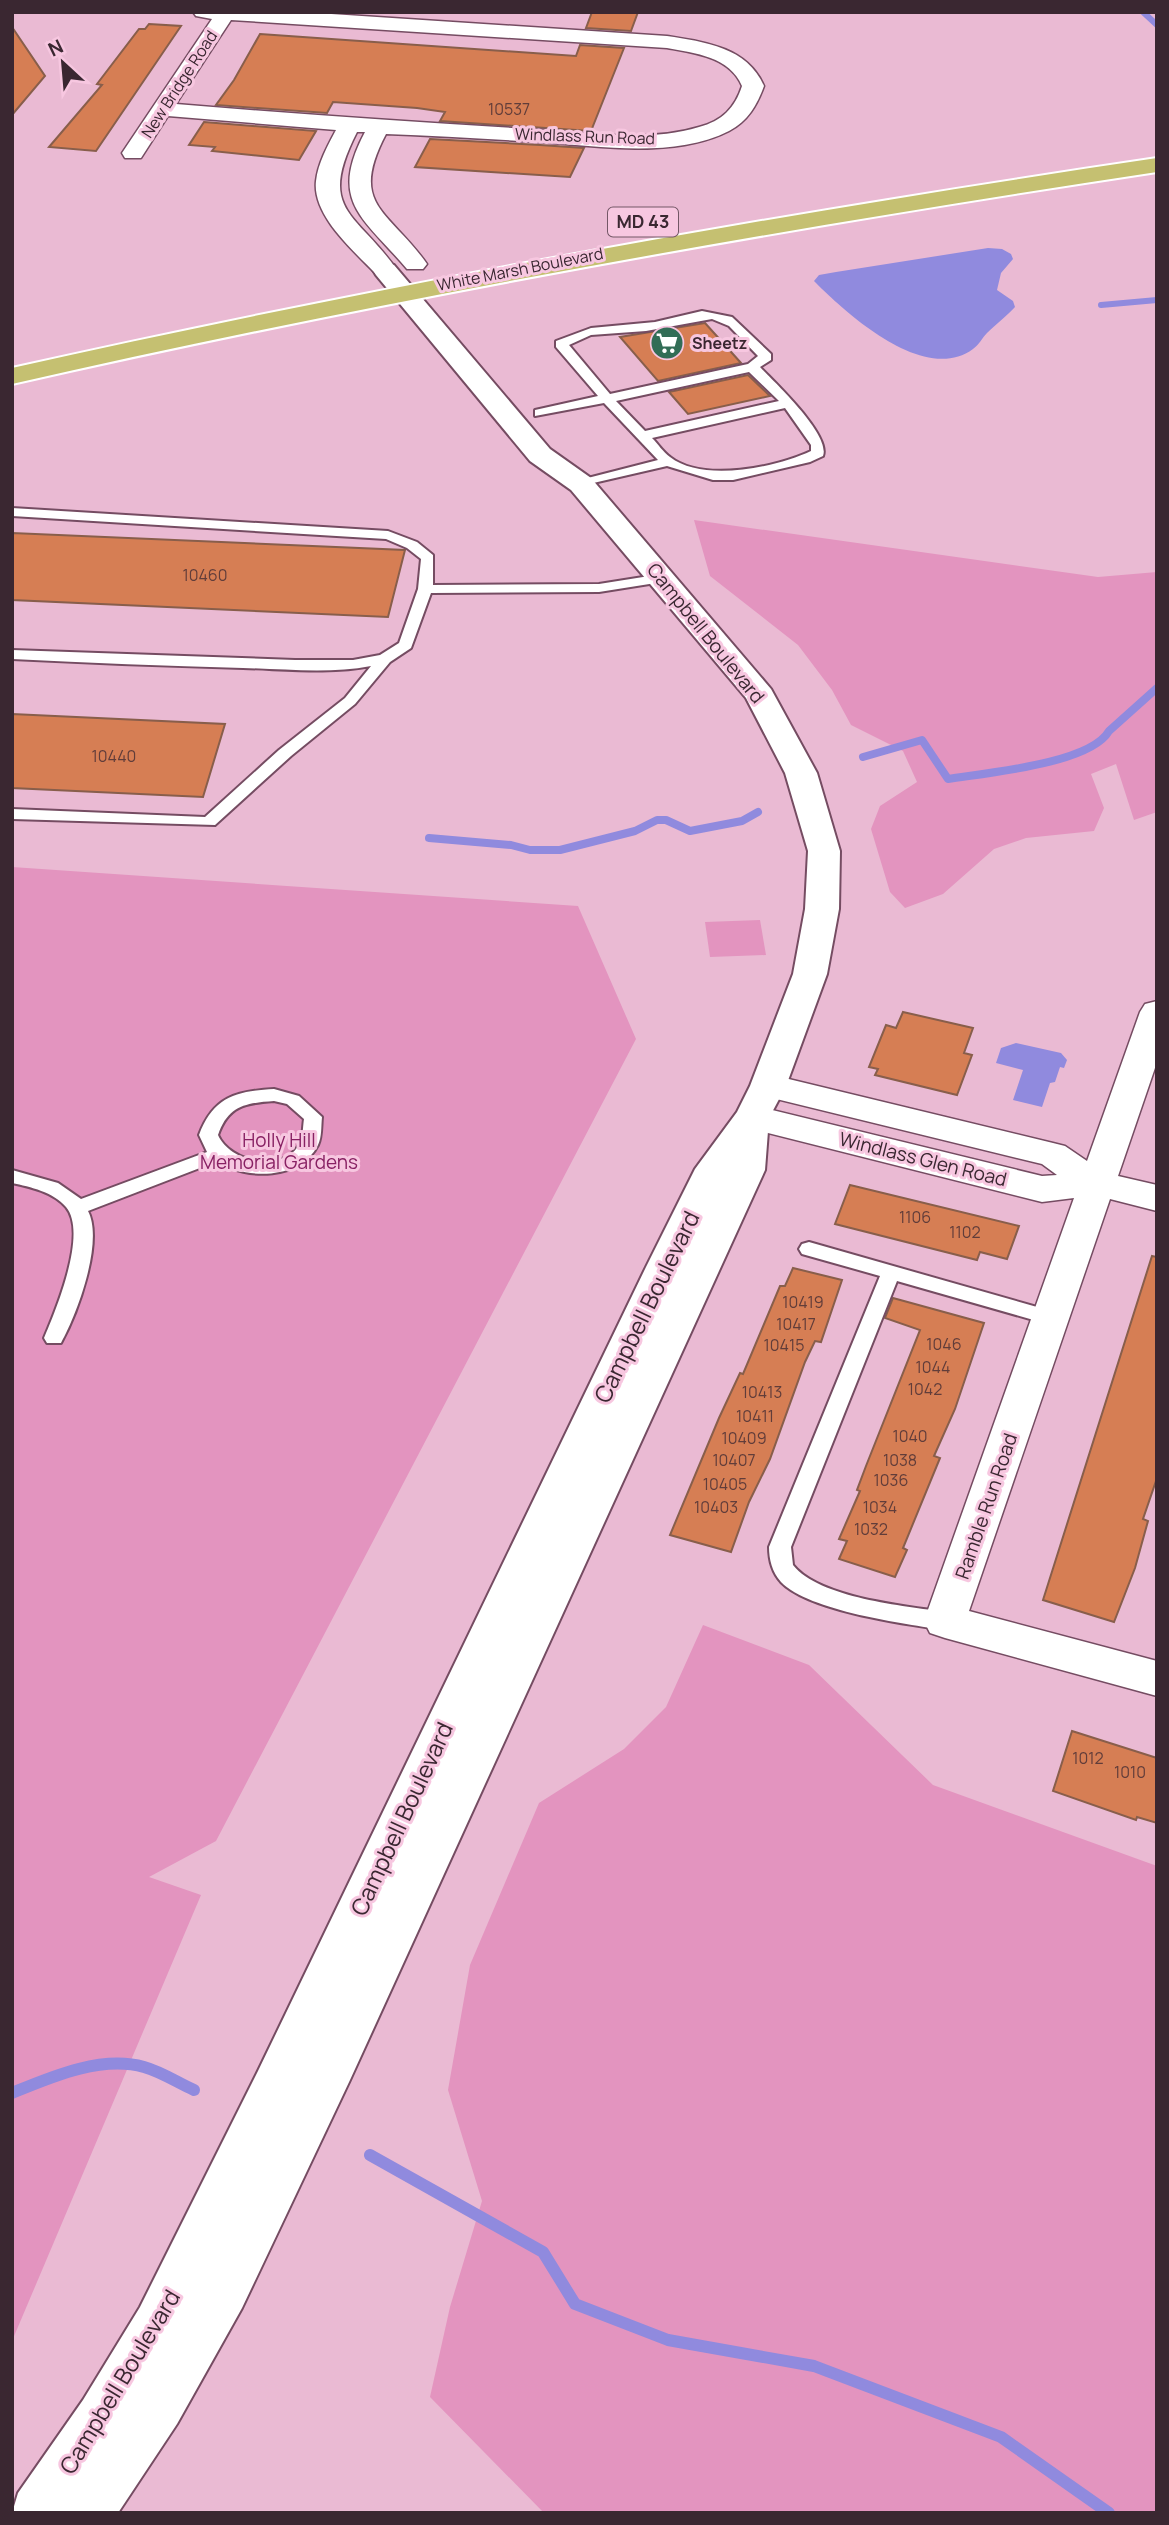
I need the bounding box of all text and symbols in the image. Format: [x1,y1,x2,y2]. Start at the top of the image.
street label: New Bridge Road [136,26,222,142]
north arrow [28,28,98,98]
text: N [44,33,67,62]
house number: 10537 [488,98,530,120]
street label: Windlass Run Road [515,123,655,149]
road number: MD 43 [608,208,678,236]
street label: White Marsh Boulevard [435,242,605,296]
supermarket icon: Sheetz [648,324,686,362]
place label: Sheetz [692,332,747,354]
street label: Campbell Boulevard [641,557,771,709]
house number: 10460 [182,564,228,586]
house number: 10440 [92,745,136,767]
street label: Windlass Glen Road [836,1126,1010,1192]
park label: Holly Hill Memorial Gardens [200,1127,358,1175]
street label: Campbell Boulevard [586,1205,706,1408]
house number: 1106 [899,1206,931,1228]
house number: 1102 [949,1221,981,1243]
house number: 10419 [782,1291,824,1313]
house number: 10417 [776,1313,816,1335]
house number: 1046 [926,1333,962,1355]
house number: 10415 [764,1334,804,1356]
house number: 1044 [915,1356,951,1378]
house number: 1042 [908,1378,942,1400]
house number: 10413 [742,1381,782,1403]
house number: 10411 [736,1405,774,1427]
house number: 1040 [892,1425,928,1447]
house number: 10409 [721,1427,767,1449]
street label: Ramble Run Road [949,1430,1023,1582]
house number: 10407 [712,1449,756,1471]
house number: 1038 [883,1449,917,1471]
house number: 1036 [874,1469,908,1491]
house number: 10405 [703,1473,747,1495]
house number: 10403 [694,1496,738,1518]
house number: 1034 [863,1496,897,1518]
house number: 1032 [854,1518,888,1540]
street label: Campbell Boulevard [342,1717,460,1920]
house number: 1012 [1072,1747,1104,1769]
house number: 1010 [1114,1761,1146,1783]
street label: Campbell Boulevard [51,2283,187,2480]

